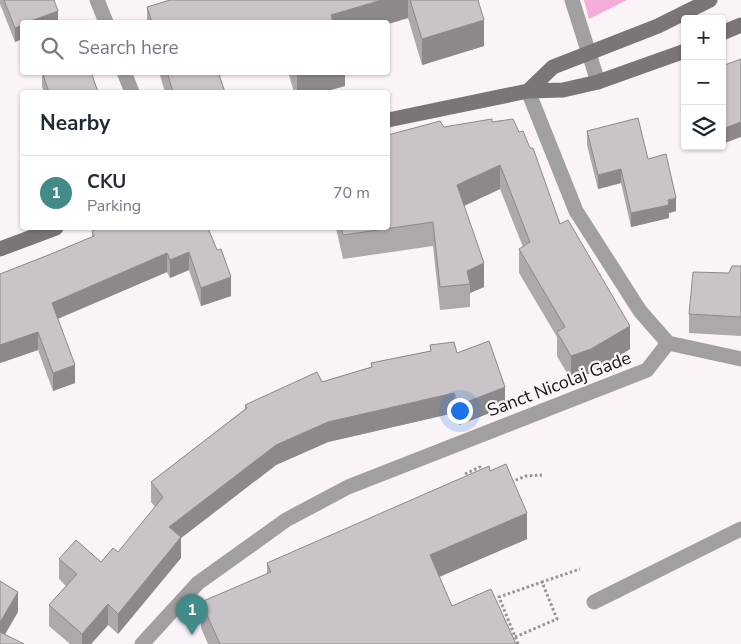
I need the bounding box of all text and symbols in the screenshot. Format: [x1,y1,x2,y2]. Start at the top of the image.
map controls [681,15,726,150]
button: + [681,15,726,60]
search box [20,20,390,75]
icon: search [38,34,66,62]
text: Search here [78,35,179,61]
button: − [681,60,726,105]
button: layers [681,105,726,150]
text: Nearby [40,109,110,137]
text: CKU [87,169,126,195]
text: 1 [51,182,61,204]
text: 70 m [333,182,370,204]
text: Parking [87,195,141,217]
street label: Sanct Nicolaj Gade [484,346,634,422]
your location [447,398,473,424]
pin: 1 [176,594,208,635]

